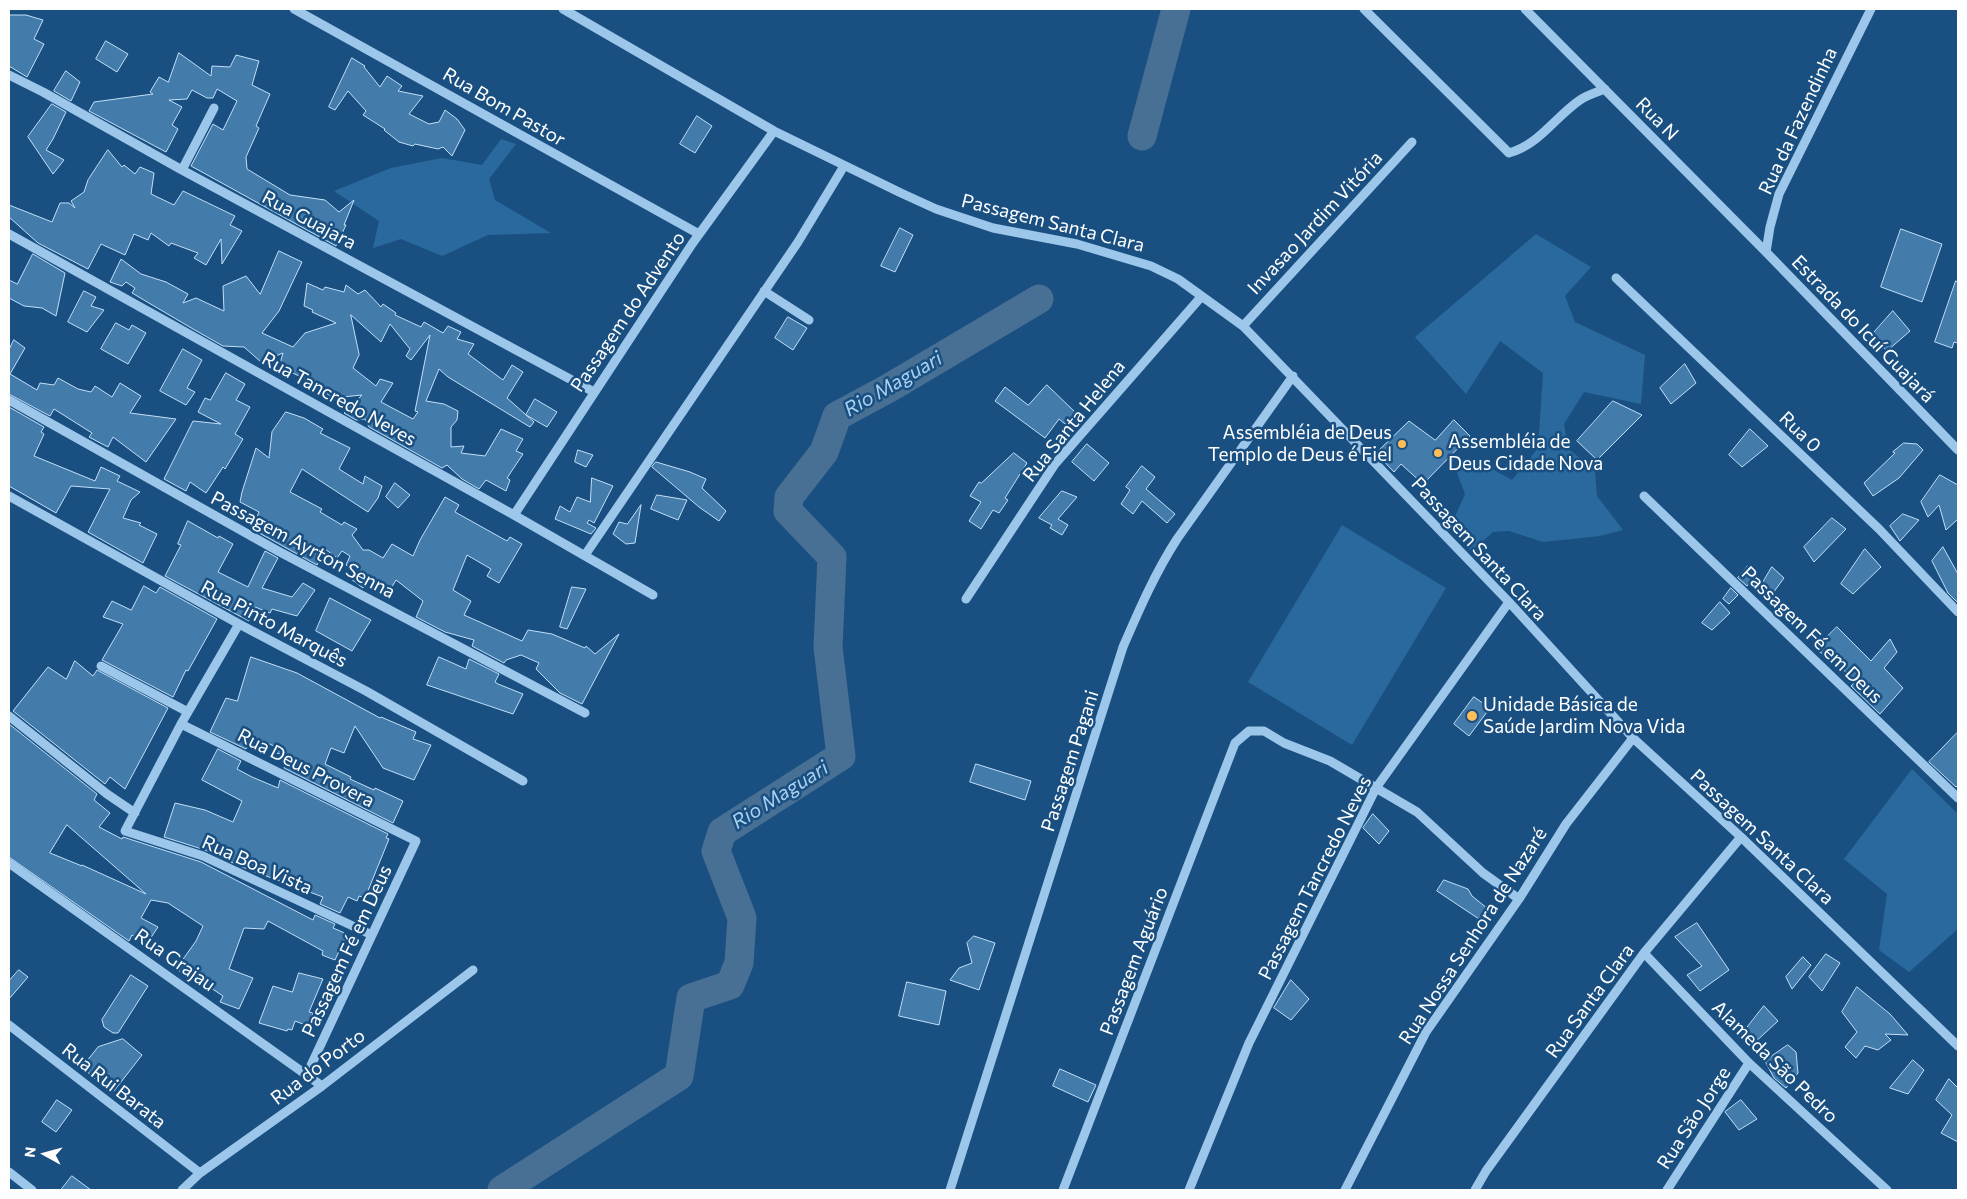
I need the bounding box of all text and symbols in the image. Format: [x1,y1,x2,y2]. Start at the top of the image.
street label: Rua da Fazendinha [1754,44,1842,198]
street label: Rua Bom Pastor [439,63,569,151]
street label: Rua N [1631,93,1683,145]
street label: Invasao Jardim Vitória [1243,147,1387,299]
street label: Rua Guajara [258,186,360,254]
street label: Passagem Santa Clara [959,189,1147,257]
street label: Passagem do Advento [566,228,690,396]
street label: Estrada do Icuí Guajará [1787,251,1939,407]
water label: Rio Maguari [840,346,946,422]
street label: Rua Tancredo Neves [258,347,420,451]
street label: Rua Santa Helena [1018,356,1130,486]
street label: Rua 0 [1774,407,1826,457]
place label: Assembléia de Deus Templo de Deus é Fiel [1208,422,1392,466]
place label: Assembléia de Deus Cidade Nova [1448,431,1603,475]
marker: Assembléia de Deus Templo de Deus é Fiel [1396,438,1408,450]
marker: Assembléia de Deus Cidade Nova [1432,447,1444,459]
street label: Passagem Santa Clara [1407,473,1551,625]
street label: Passagem Ayrton Senna [207,487,399,603]
street label: Passagem Fé em Deus [1737,562,1887,708]
street label: Rua Pinto Marquês [197,576,351,672]
street label: Passagem Pagani [1036,688,1104,834]
place label: Unidade Básica de Saúde Jardim Nova Vida [1483,694,1685,738]
marker: Unidade Básica de Saúde Jardim Nova Vida [1465,709,1479,723]
street label: Rua Deus Provera [234,724,378,812]
water label: Rio Maguari [727,756,833,834]
street label: Passagem Santa Clara [1686,765,1838,909]
street label: Passagem Tancredo Neves [1254,772,1376,984]
street label: Rua Nossa Senhora de Nazaré [1394,823,1552,1049]
street label: Rua Boa Vista [198,831,316,899]
street label: Passagem Fé em Deus [297,861,397,1041]
street label: Passagem Aguário [1095,884,1173,1038]
street label: Rua Grajau [130,924,220,996]
street label: Rua Santa Clara [1541,940,1639,1062]
street label: Alameda São Pedro [1707,996,1843,1128]
street label: Rua do Porto [266,1024,370,1110]
street label: Rua Rui Barata [57,1038,171,1134]
street label: Rua São Jorge [1652,1063,1736,1173]
north arrow [20,1129,70,1179]
text: N [21,1146,39,1158]

